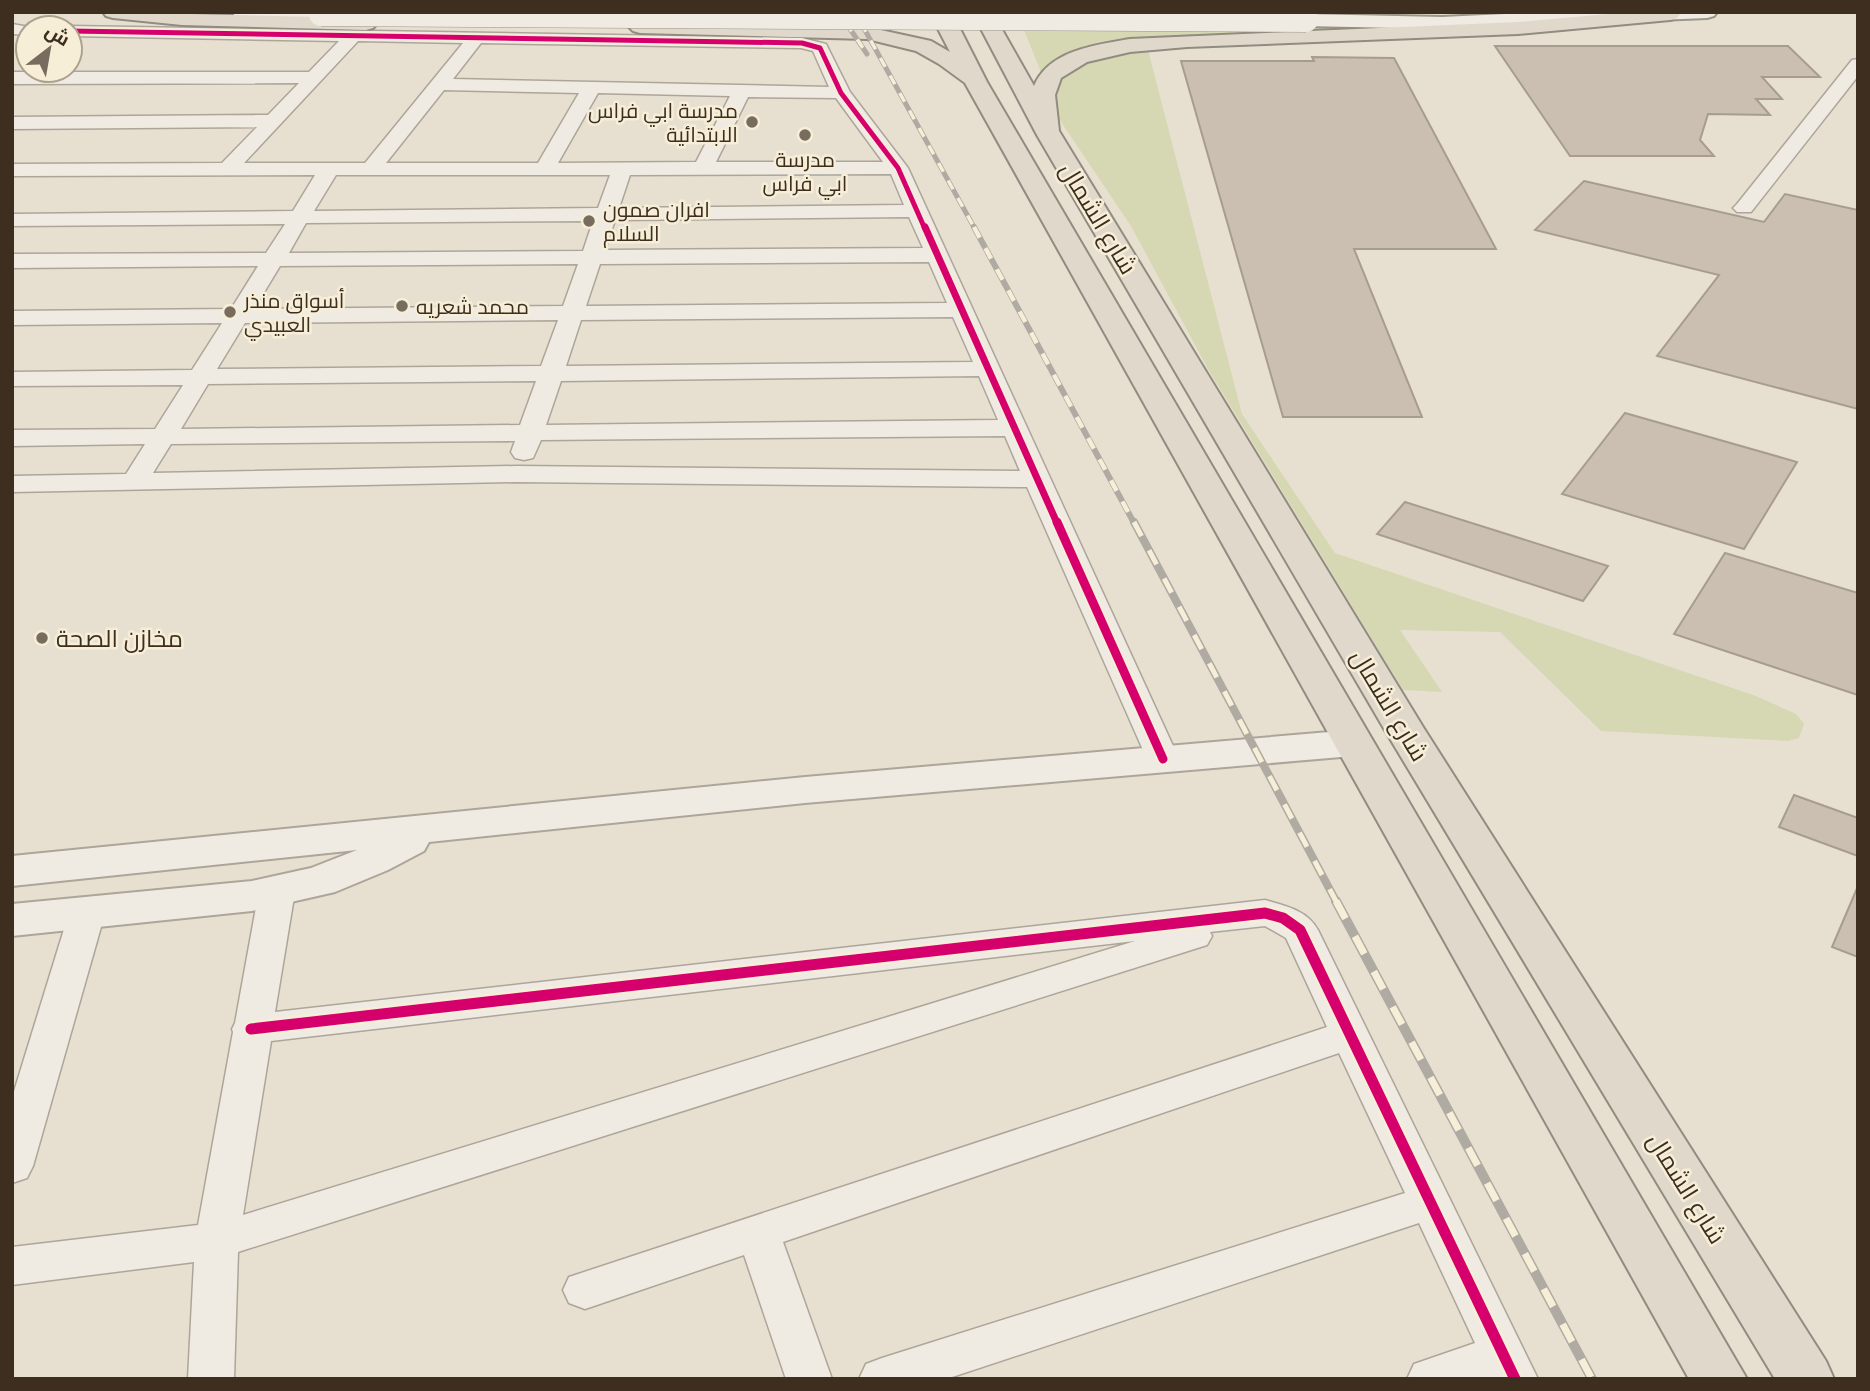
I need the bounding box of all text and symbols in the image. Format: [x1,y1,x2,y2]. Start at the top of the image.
north arrow [14,14,84,84]
text: ش [41,17,75,51]
place label: مدرسة ابي فراس الابتدائية [588,96,738,148]
marker: مدرسة ابي فراس الابتدائية [744,114,760,130]
marker: مدرسة ابي فراس [797,127,813,143]
place label: مدرسة ابي فراس [762,145,848,200]
street label: شارع الشمال [1052,156,1145,280]
place label: افران صمون السلام [603,195,710,248]
marker: افران صمون السلام [581,213,597,229]
place label: أسواق منذر العبيدي [243,286,344,341]
place label: محمد شعريه [416,292,529,320]
marker: محمد شعريه [394,298,410,314]
marker: أسواق منذر العبيدي [222,304,238,320]
place label: مخازن الصحة [56,622,183,654]
marker: مخازن الصحة [34,630,50,646]
street label: شارع الشمال [1343,643,1436,767]
street label: شارع الشمال [1639,1126,1734,1250]

